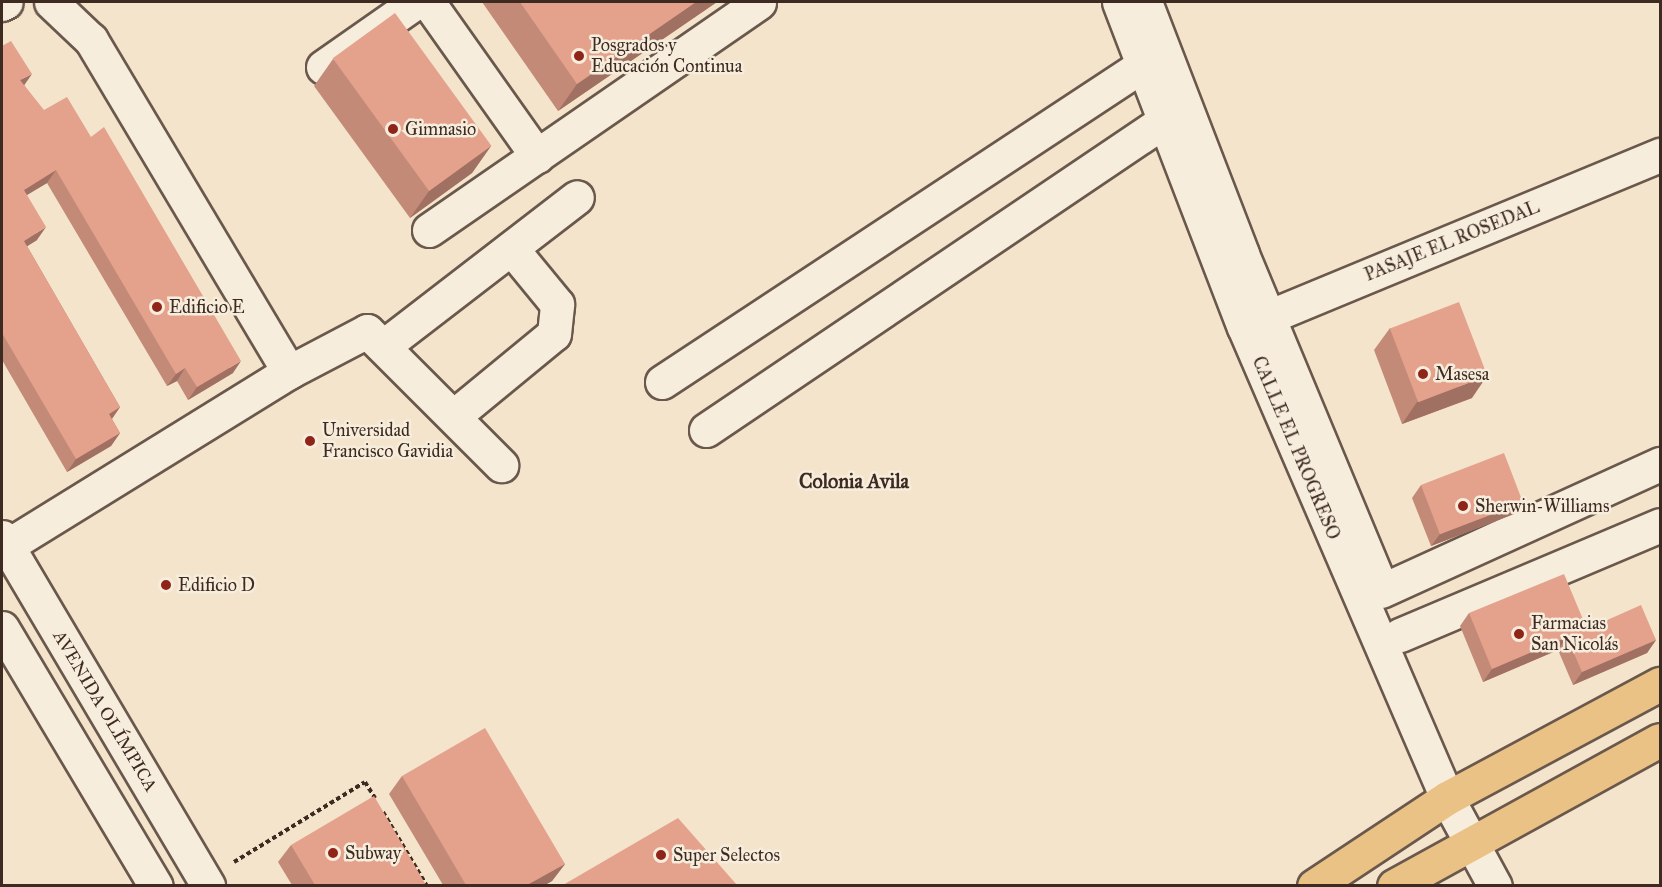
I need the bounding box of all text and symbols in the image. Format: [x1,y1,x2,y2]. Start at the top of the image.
place label: Posgrados y Educación Continua [591,35,742,78]
marker: Posgrados y Educación Continua [572,49,586,63]
place label: Gimnasio [405,118,476,140]
marker: Gimnasio [386,122,400,136]
street label: PASAJE EL ROSEDAL [1361,196,1543,286]
place label: Edificio E [169,296,245,318]
marker: Edificio E [150,300,164,314]
street label: CALLE EL PROGRESO [1248,353,1344,543]
place label: Masesa [1435,363,1489,385]
marker: Masesa [1416,367,1430,381]
place label: Universidad Francisco Gavidia [322,420,453,462]
marker: Universidad Francisco Gavidia [303,434,317,448]
district label: Colonia Avila [799,469,909,493]
place label: Sherwin-Williams [1475,495,1610,517]
marker: Sherwin-Williams [1456,499,1470,513]
place label: Edificio D [178,574,255,596]
marker: Edificio D [159,578,173,592]
place label: Farmacias San Nicolás [1531,613,1618,656]
street label: AVENIDA OLÍMPICA [48,626,162,796]
marker: Farmacias San Nicolás [1512,627,1526,641]
place label: Subway [345,842,401,864]
place label: Super Selectos [673,844,780,866]
marker: Subway [326,846,340,860]
marker: Super Selectos [654,848,668,862]

